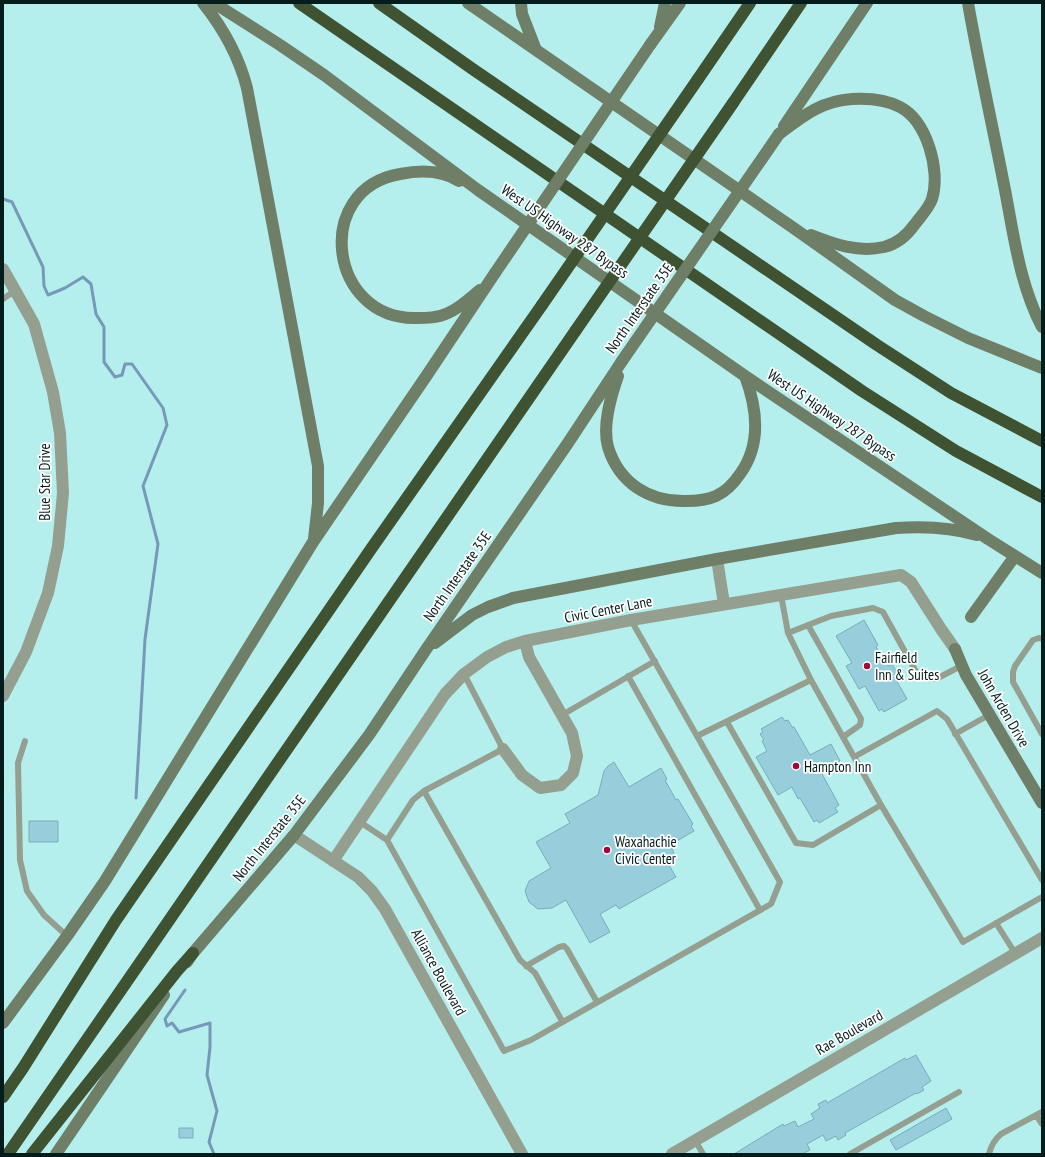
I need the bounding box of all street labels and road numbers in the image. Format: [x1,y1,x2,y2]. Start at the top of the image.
street label: West US Highway 287 Bypass [498,180,632,282]
street label: North Interstate 35E [601,259,677,357]
street label: West US Highway 287 Bypass [764,365,900,465]
street label: Blue Star Drive [35,443,54,521]
street label: North Interstate 35E [419,527,495,625]
street label: Civic Center Lane [563,591,653,627]
street label: John Arden Drive [974,665,1034,750]
street label: North Interstate 35E [228,791,310,885]
street label: Alliance Boulevard [407,925,471,1019]
street label: Rae Boulevard [812,1005,886,1059]

